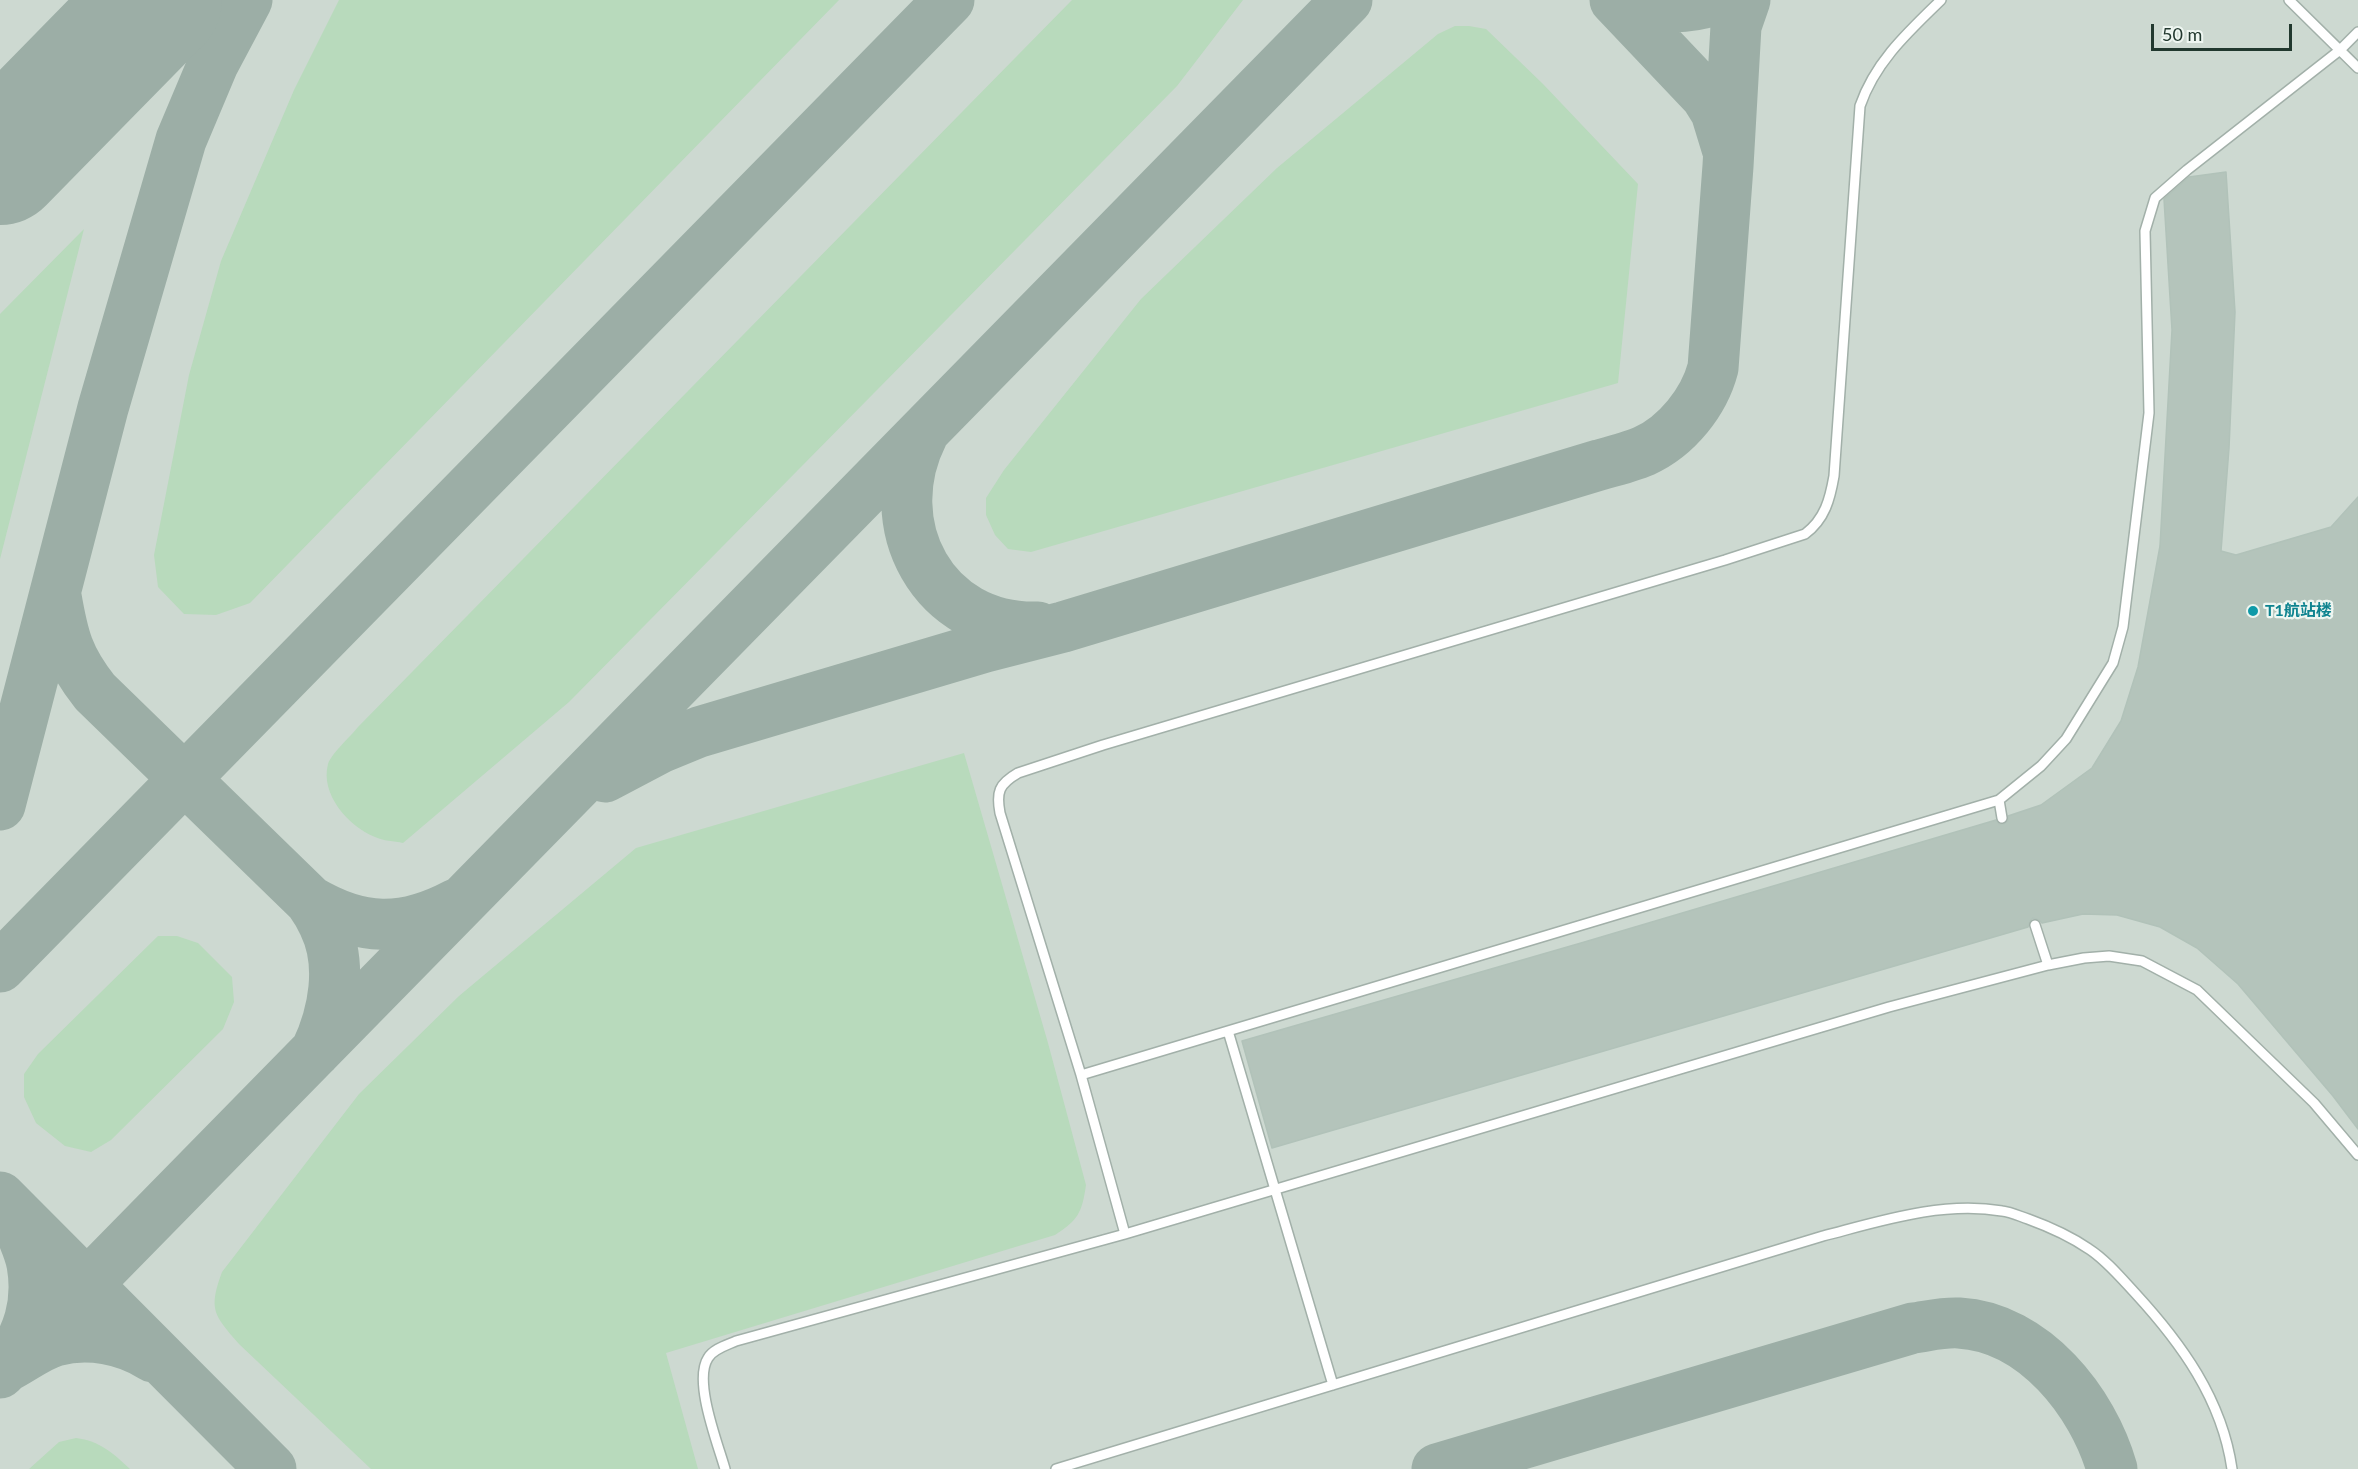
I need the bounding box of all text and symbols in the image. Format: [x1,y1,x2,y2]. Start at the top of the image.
scale bar [2154,12,2295,50]
text: 50 m [2162,23,2202,45]
place label: T1航站楼 [2265,601,2332,621]
marker: T1航站楼 [2246,604,2260,618]

